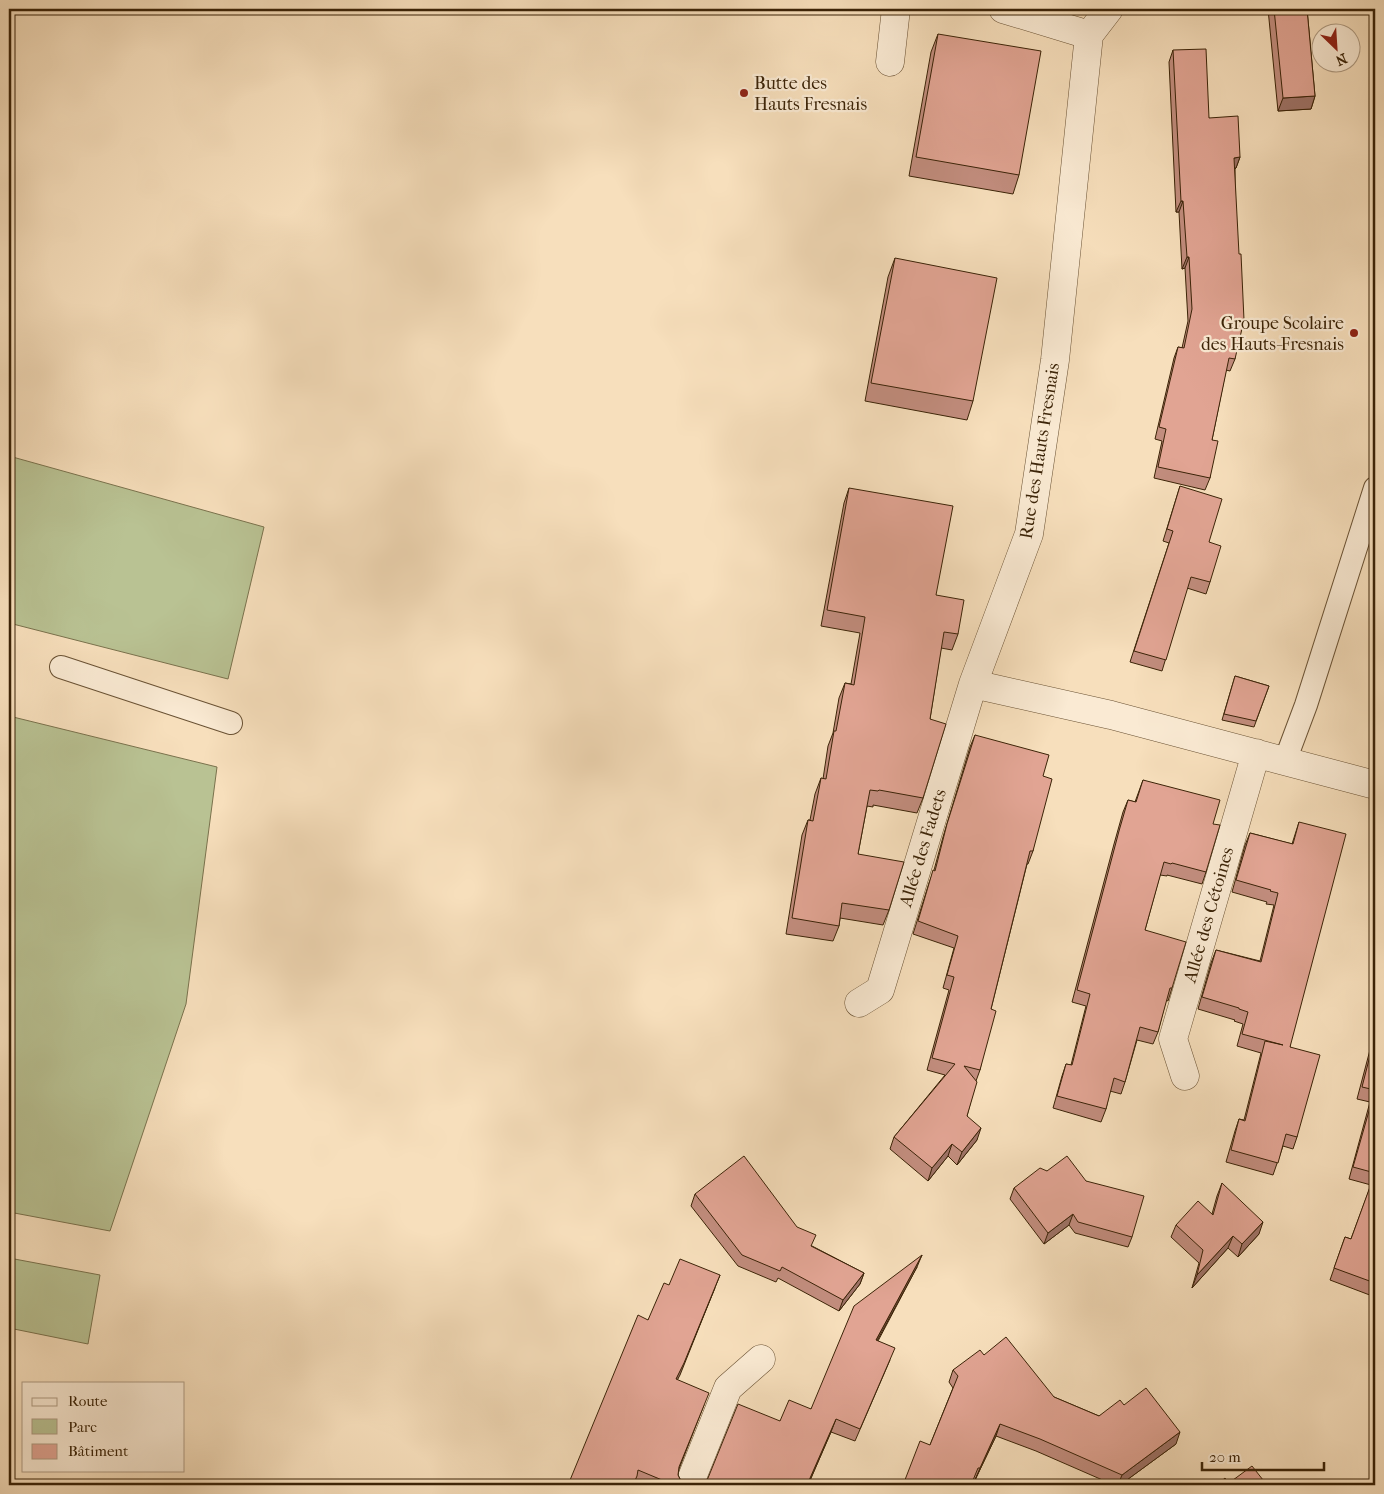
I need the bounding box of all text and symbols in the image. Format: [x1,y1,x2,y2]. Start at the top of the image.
north arrow [1312,22,1362,72]
text: N [1333,49,1350,69]
place label: Butte des Hauts Fresnais [754,73,867,115]
marker: Butte des Hauts Fresnais [738,87,750,99]
place label: Groupe Scolaire des Hauts-Fresnais [1201,313,1344,355]
marker: Groupe Scolaire des Hauts-Fresnais [1348,327,1360,339]
street label: Rue des Hauts Fresnais [1016,361,1064,540]
street label: Allée des Fadets [895,786,951,910]
street label: Allée des Cétoines [1179,844,1238,986]
legend [22,1382,185,1472]
text: Route [68,1392,108,1410]
text: Parc [68,1418,97,1436]
scale bar [1202,1439,1324,1471]
text: Bâtiment [68,1442,129,1460]
text: 20 m [1209,1448,1241,1466]

